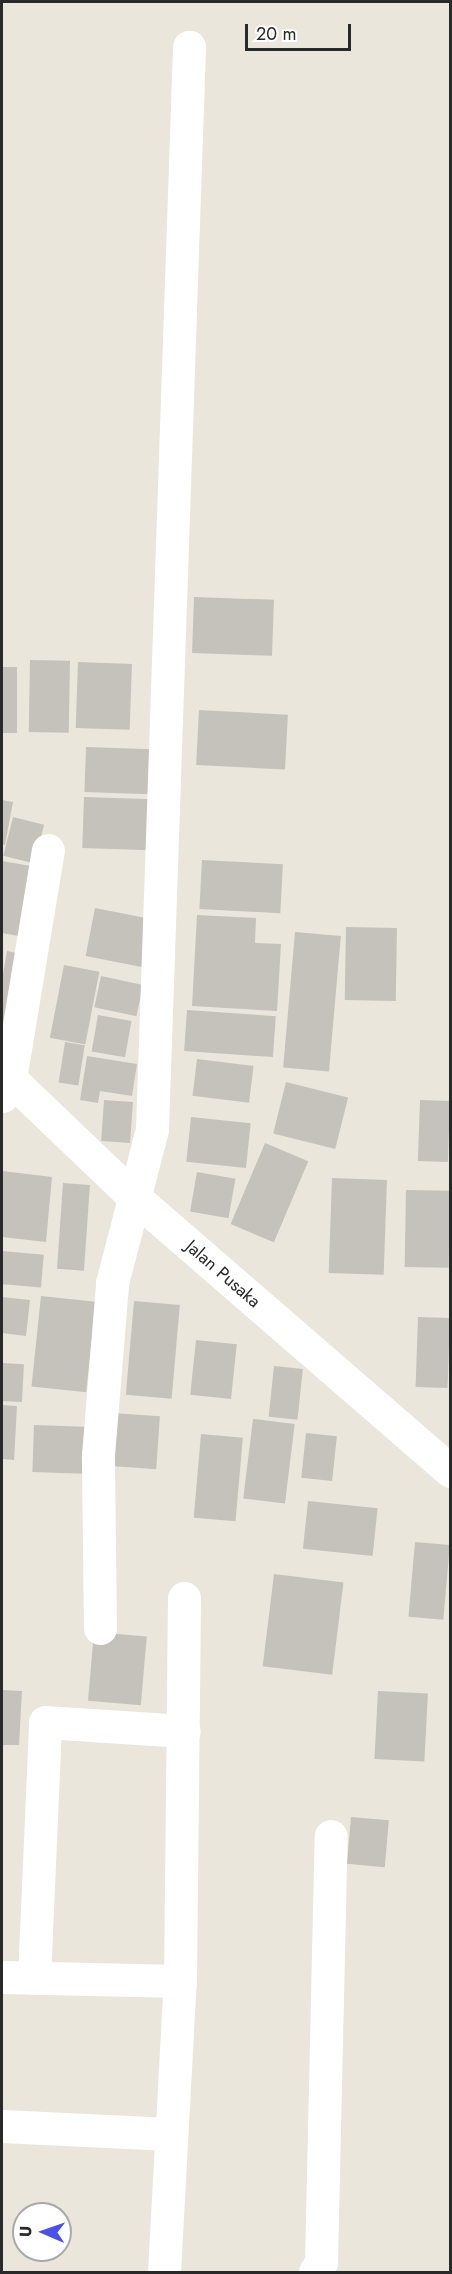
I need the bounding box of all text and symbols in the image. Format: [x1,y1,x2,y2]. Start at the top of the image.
scale bar [248,12,354,50]
text: 20 m [256,21,296,47]
street label: Jalan Pusaka [181,1236,265,1312]
north arrow [12,2202,72,2262]
text: U [14,2225,37,2237]

